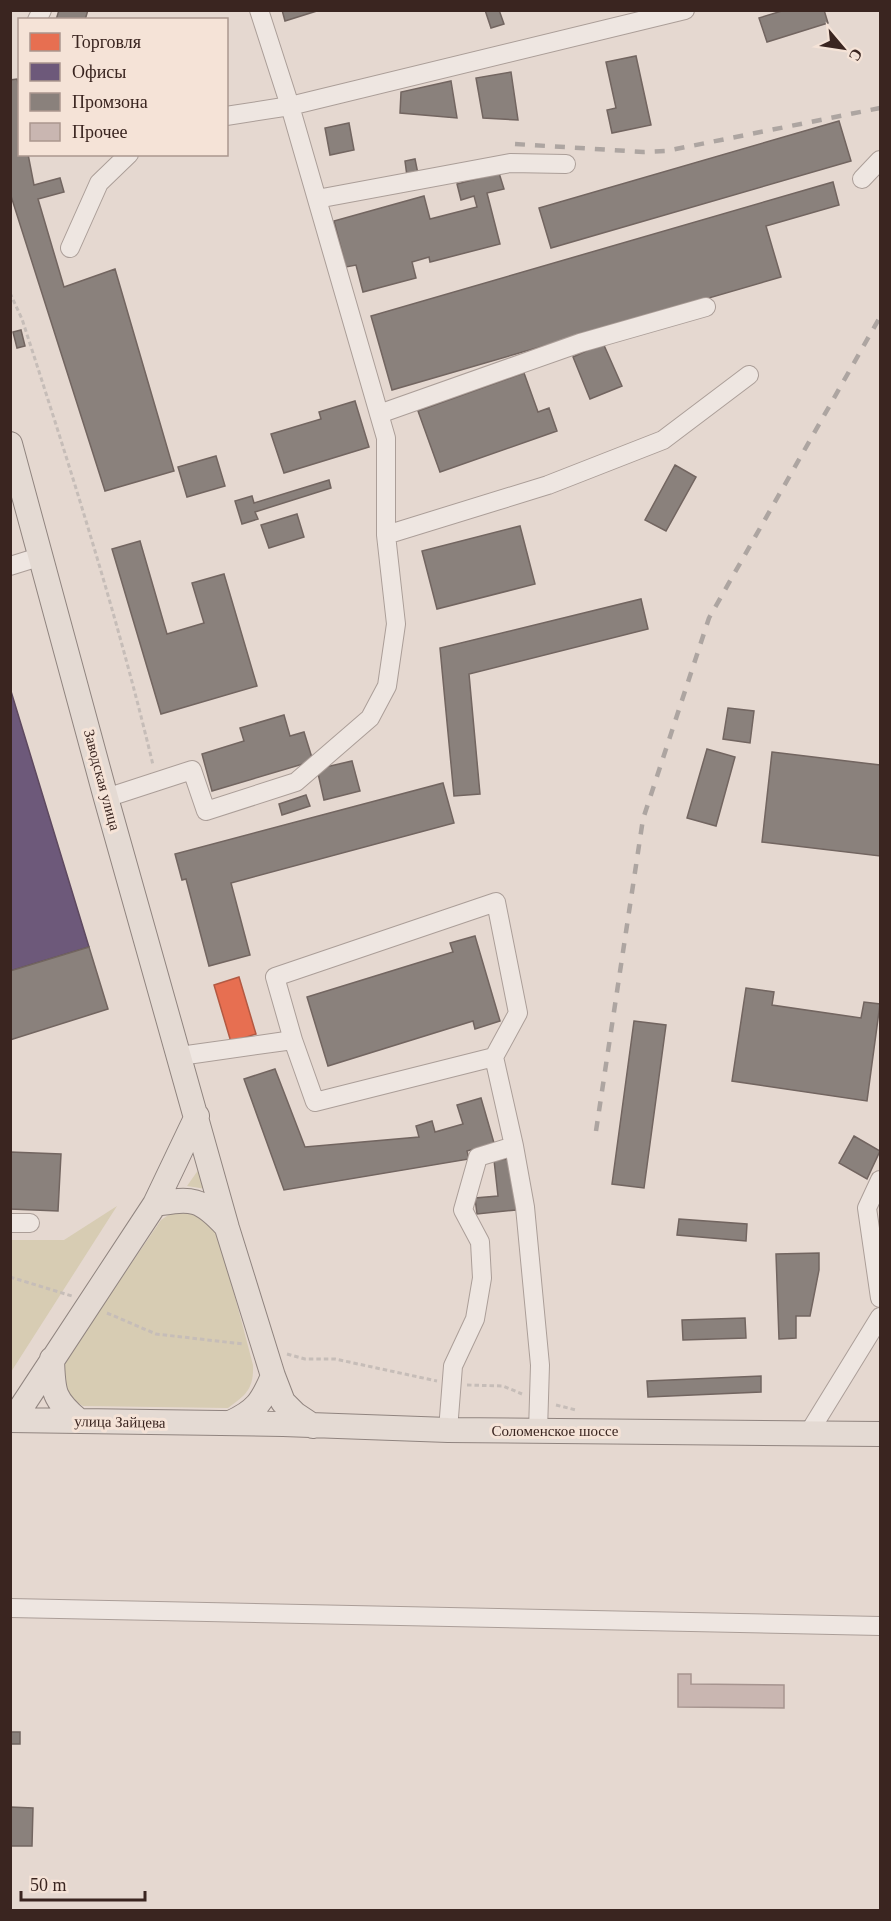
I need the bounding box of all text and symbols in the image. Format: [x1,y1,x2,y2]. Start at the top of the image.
legend [18,18,228,156]
north arrow [813,18,873,78]
text: Торговля [72,32,141,52]
text: С [845,46,866,64]
text: Офисы [72,62,126,82]
text: Промзона [72,92,148,112]
text: Прочее [72,122,128,142]
street label: Заводская улица [81,728,123,833]
street label: улица Зайцева [74,1413,166,1431]
street label: Соломенское шоссе [491,1423,619,1439]
scale bar [21,1864,146,1902]
text: 50 m [30,1875,67,1895]

